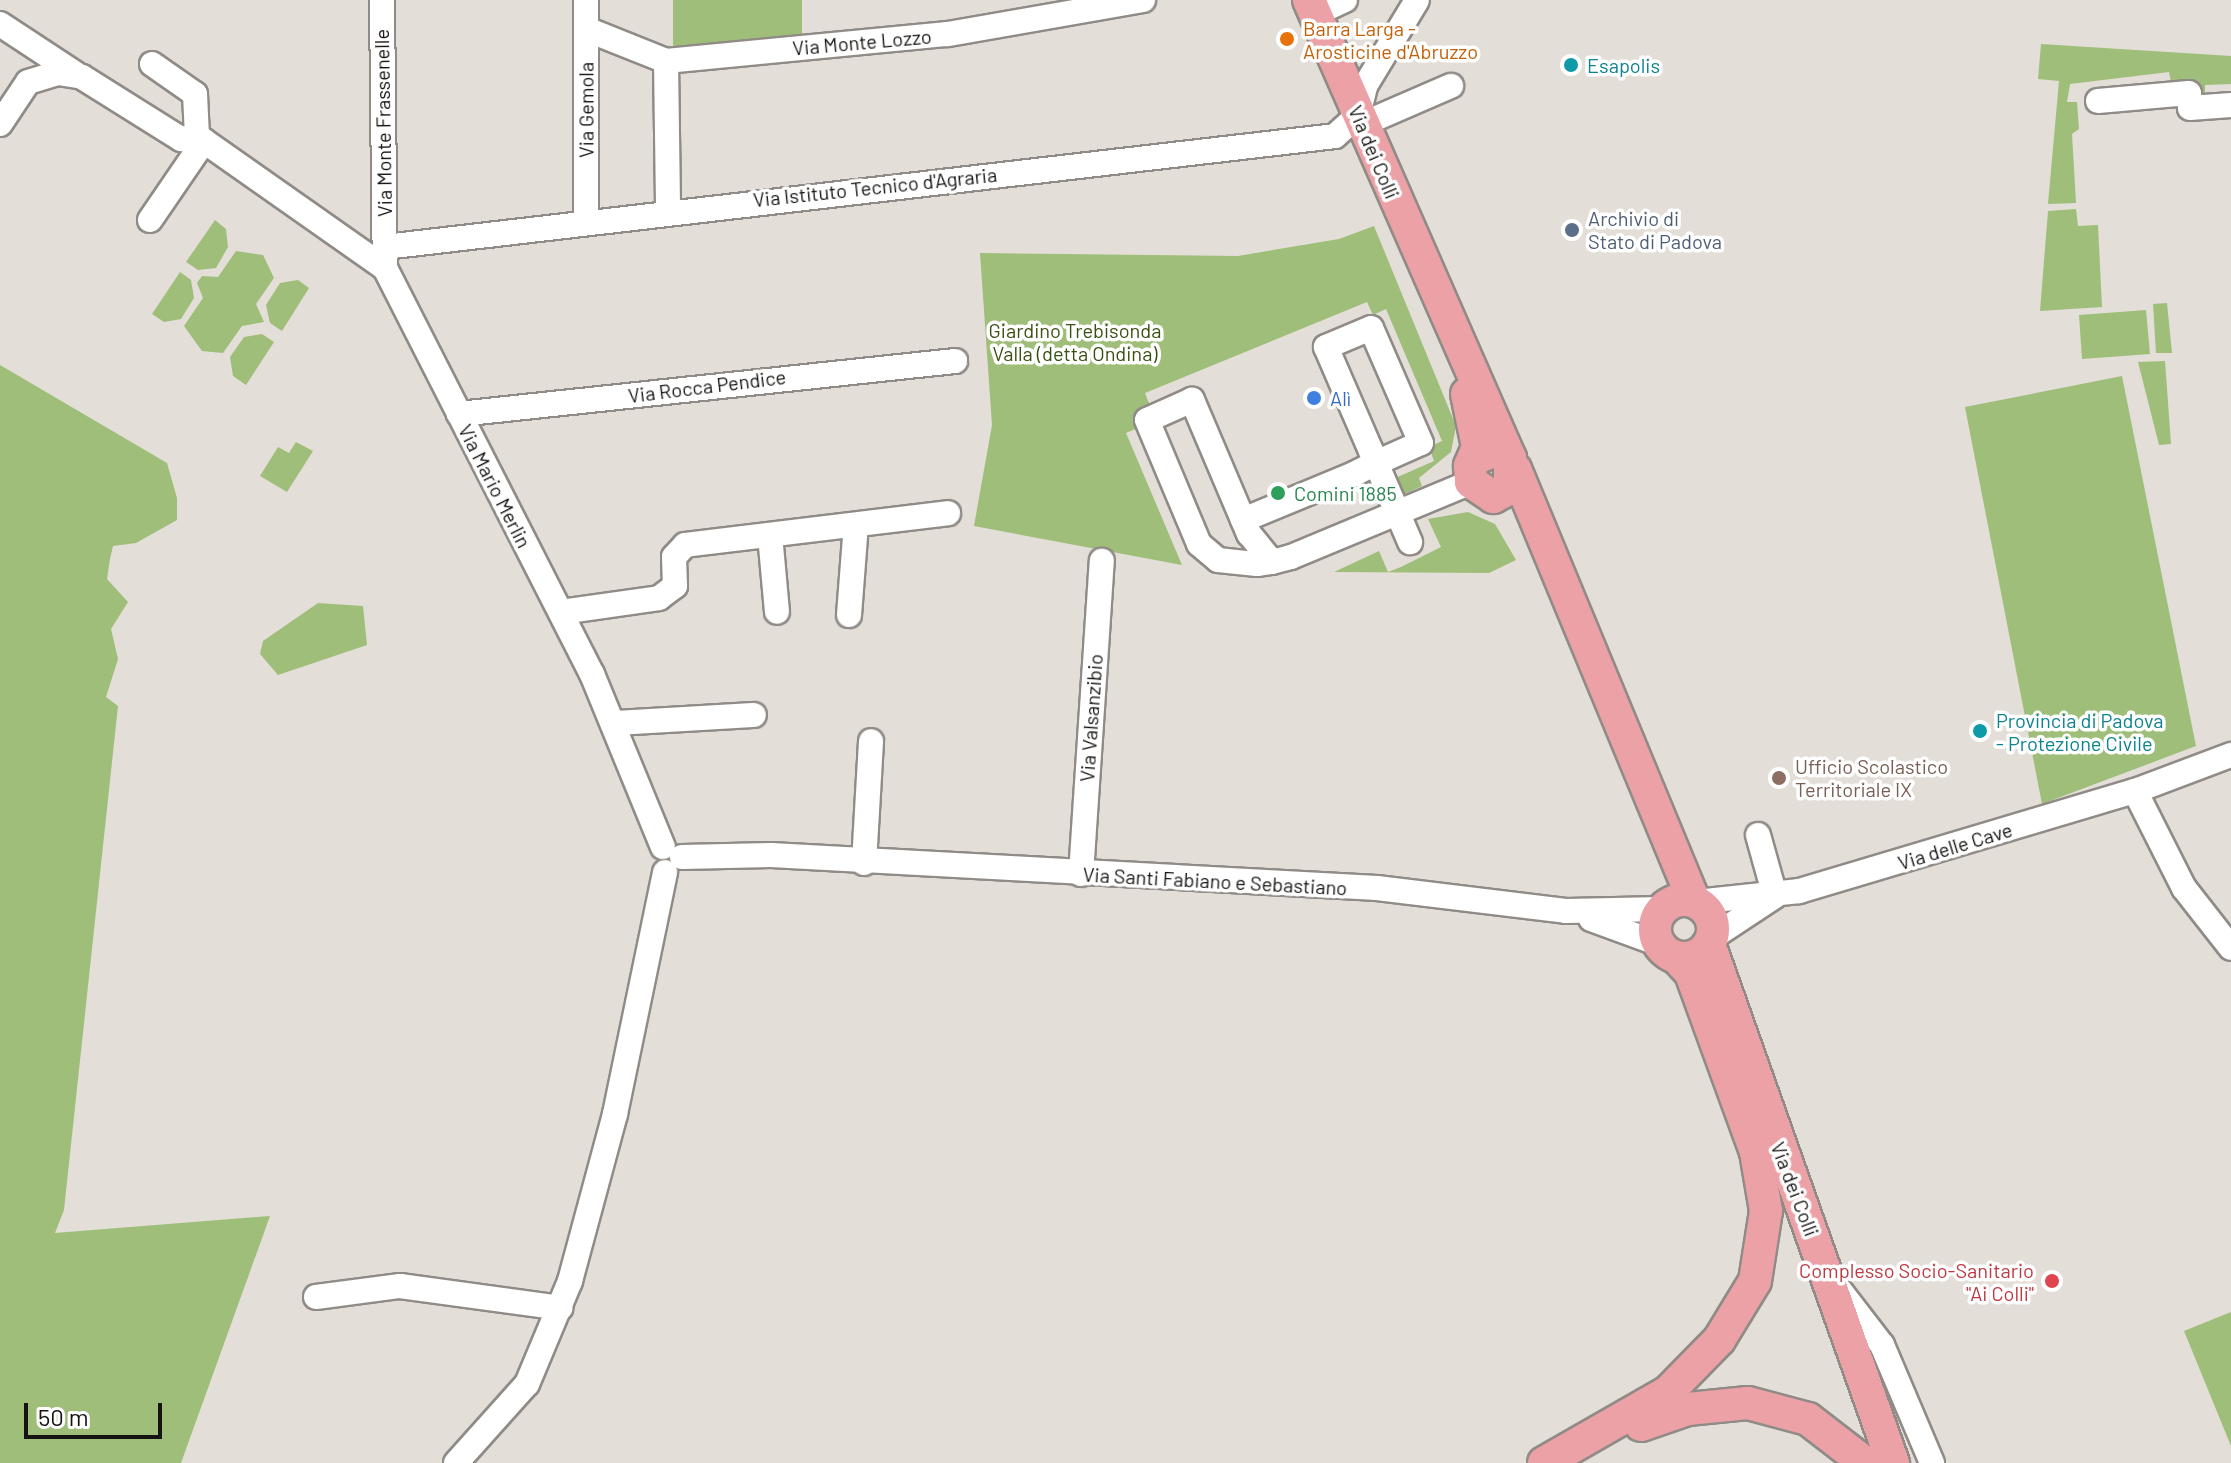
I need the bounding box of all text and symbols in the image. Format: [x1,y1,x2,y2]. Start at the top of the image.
place label: Barra Larga - Arosticine d'Abruzzo [1303,16,1478,63]
street label: Via Monte Lozzo [791,24,933,60]
street label: Via Monte Frassenelle [369,29,397,217]
marker: Barra Larga - Arosticine d'Abruzzo [1278,30,1296,48]
place label: Esapolis [1587,53,1660,77]
marker: Esapolis [1562,56,1580,74]
street label: Via Gemola [574,62,598,158]
street label: Via dei Colli [1344,102,1404,202]
street label: Via Istituto Tecnico d'Agraria [752,162,998,212]
place label: Archivio di Stato di Padova [1588,206,1722,253]
marker: Archivio di Stato di Padova [1563,221,1581,239]
park label: Giardino Trebisonda Valla (detta Ondina) [989,318,1161,365]
street label: Via Rocca Pendice [627,364,787,408]
place label: Alì [1330,386,1351,410]
marker: Alì [1305,389,1323,407]
street label: Via Mario Merlin [454,420,536,552]
place label: Comini 1885 [1294,481,1397,505]
marker: Comini 1885 [1269,484,1287,502]
street label: Via Valsanzibio [1075,653,1107,783]
place label: Provincia di Padova - Protezione Civile [1996,708,2163,755]
marker: Provincia di Padova - Protezione Civile [1971,722,1989,740]
place label: Ufficio Scolastico Territoriale IX [1795,754,1948,801]
marker: Ufficio Scolastico Territoriale IX [1770,769,1788,787]
street label: Via delle Cave [1895,817,2015,875]
street label: Via Santi Fabiano e Sebastiano [1082,862,1348,900]
street label: Via dei Colli [1766,1138,1824,1240]
place label: Complesso Socio-Sanitario "Ai Colli" [1799,1258,2034,1305]
marker: Complesso Socio-Sanitario "Ai Colli" [2041,1270,2063,1292]
scale bar [28,1387,166,1437]
text: 50 m [38,1402,89,1431]

